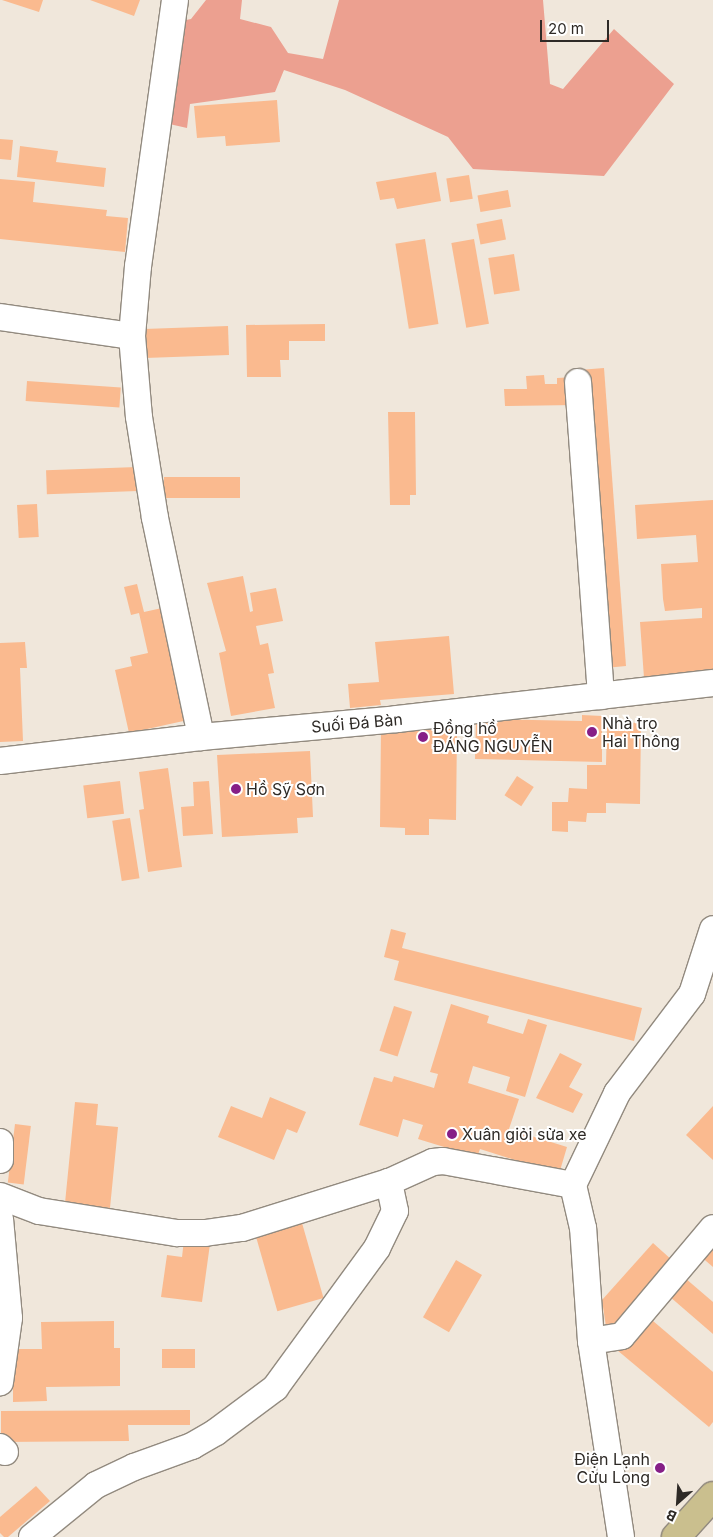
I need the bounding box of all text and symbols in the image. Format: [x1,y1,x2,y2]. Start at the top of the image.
scale bar [543,10,612,42]
text: 20 m [548,19,584,38]
street label: Suối Đá Bàn [311,709,403,737]
place label: Nhà trọ Hai Thông [602,713,680,751]
place label: Đồng hồ ĐÁNG NGUYỄN [433,718,553,756]
marker: Nhà trọ Hai Thông [586,726,598,738]
marker: Đồng hồ ĐÁNG NGUYỄN [417,731,429,743]
place label: Hồ Sỹ Sơn [246,779,325,799]
marker: Hồ Sỹ Sơn [230,783,242,795]
place label: Xuân giỏi sửa xe [462,1124,587,1144]
marker: Xuân giỏi sửa xe [446,1128,458,1140]
place label: Điện Lạnh Cửu Long [574,1449,650,1487]
marker: Điện Lạnh Cửu Long [654,1462,666,1474]
north arrow [653,1477,703,1527]
text: B [663,1506,679,1526]

